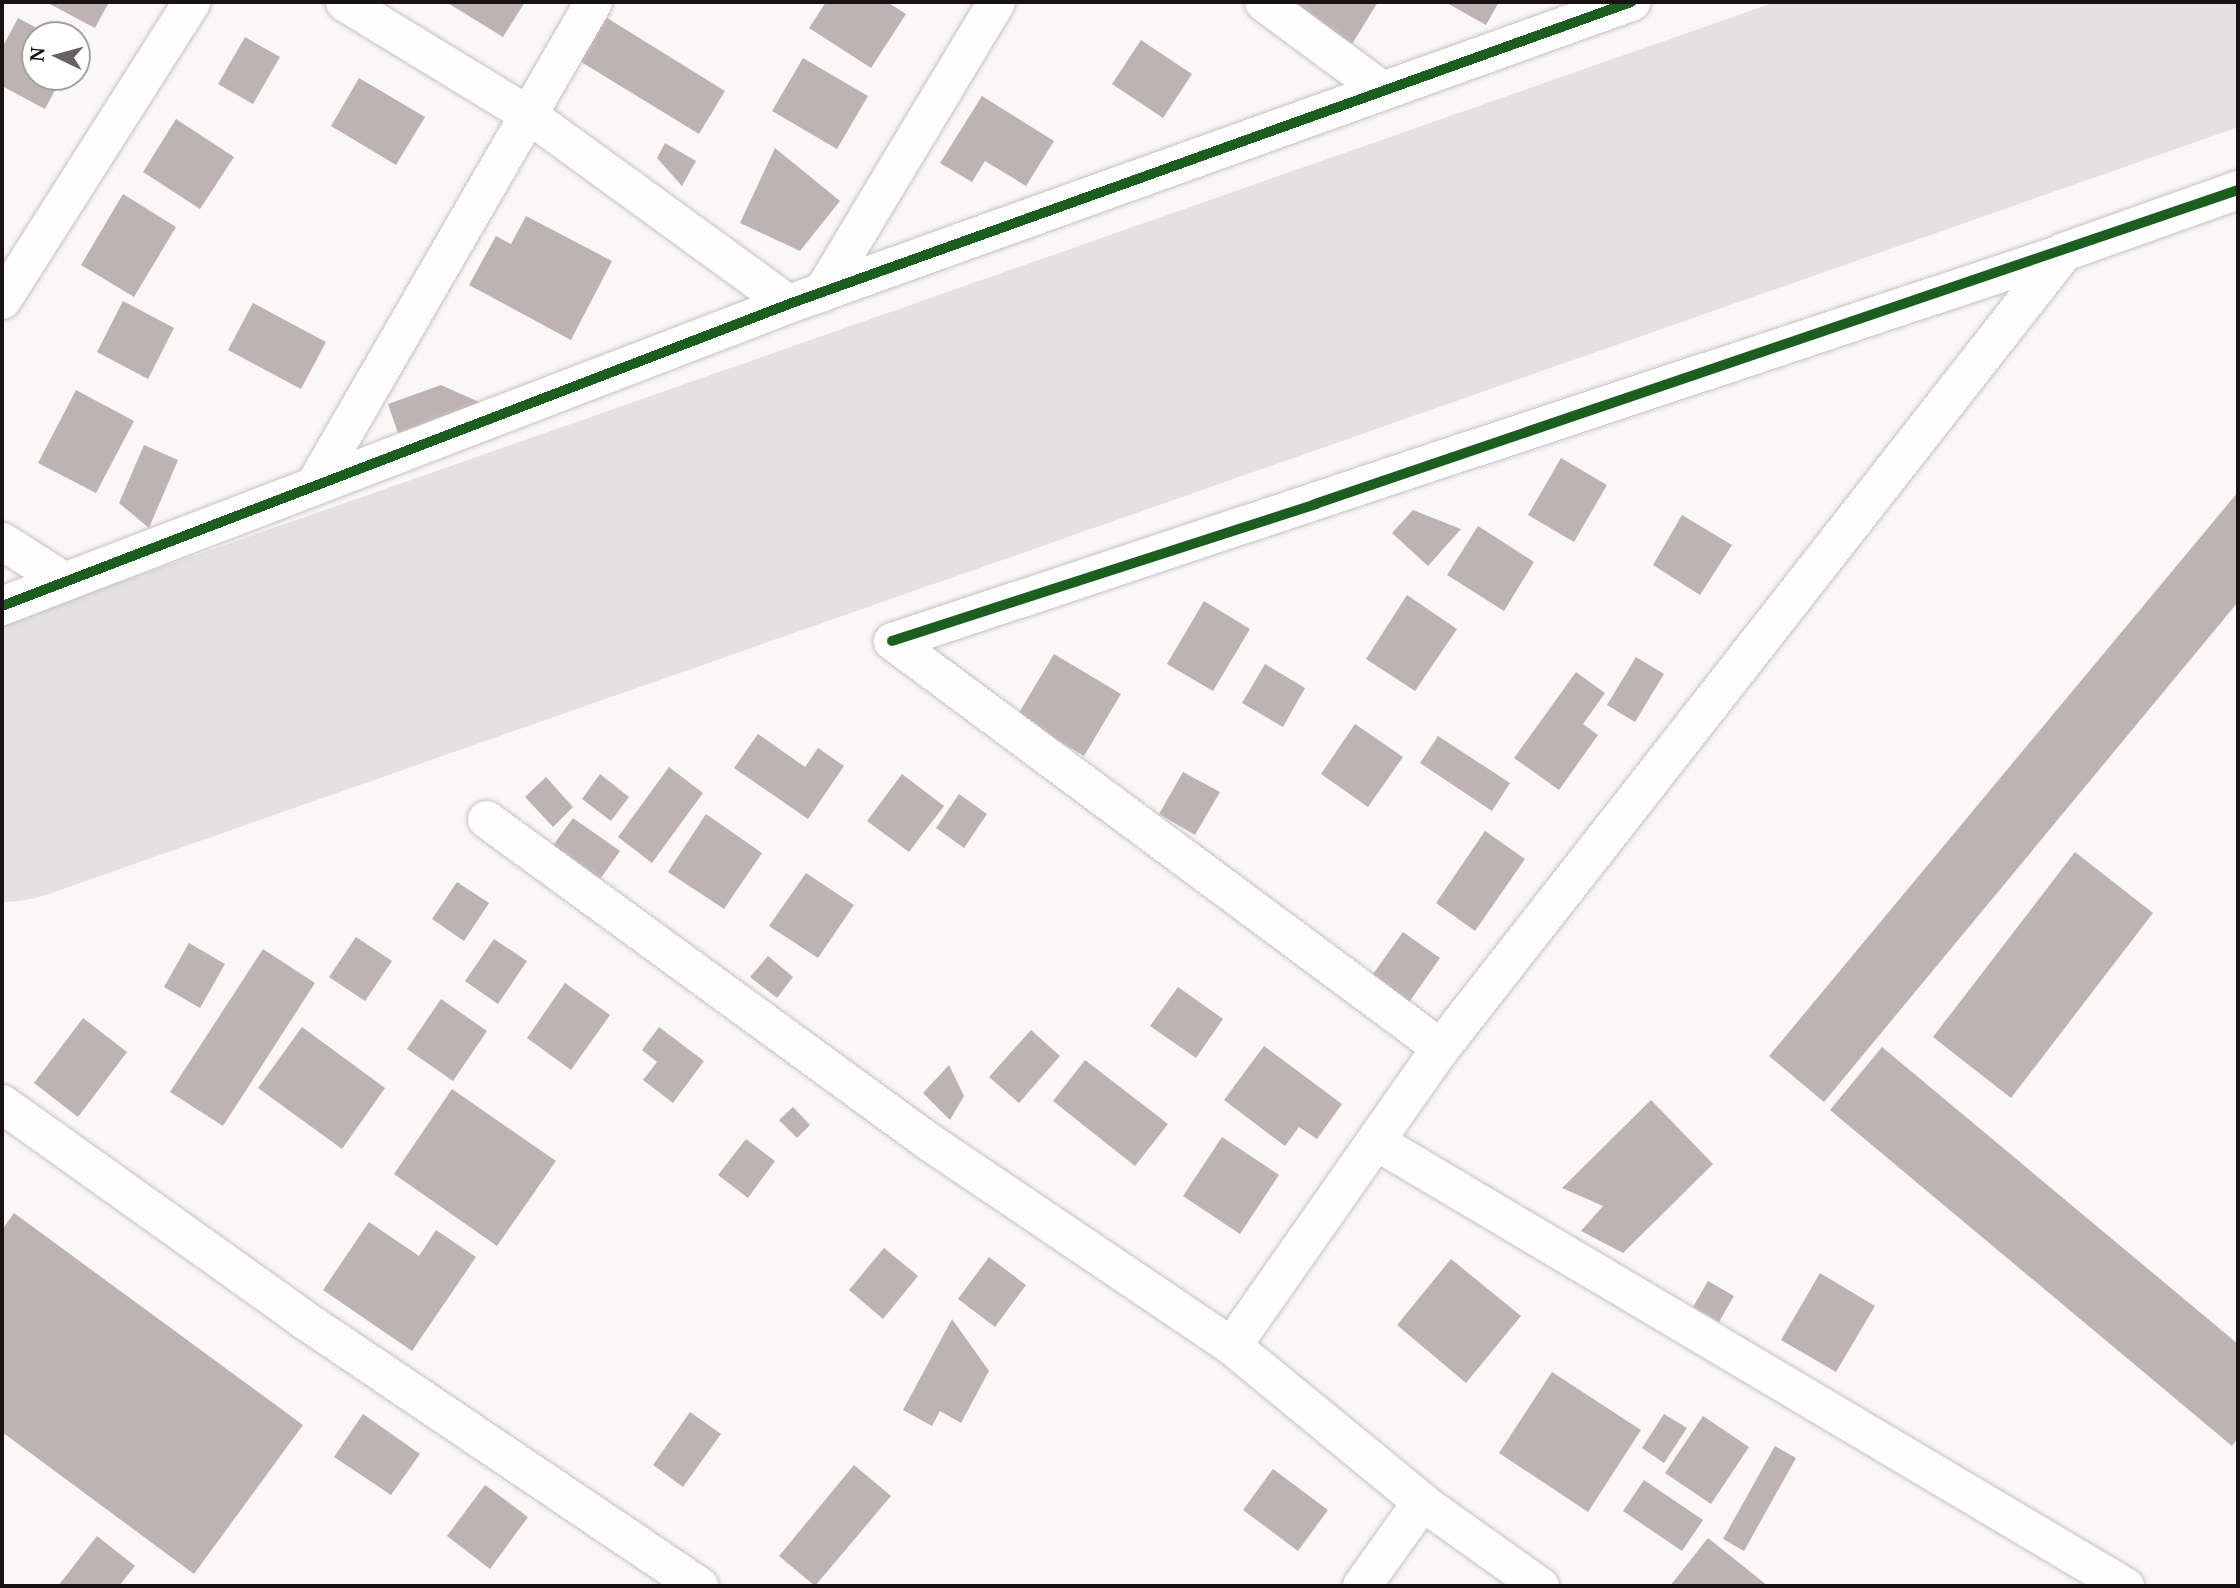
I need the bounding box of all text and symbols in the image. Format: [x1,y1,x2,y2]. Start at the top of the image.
north arrow [21,21,91,91]
text: N [23,46,51,63]

